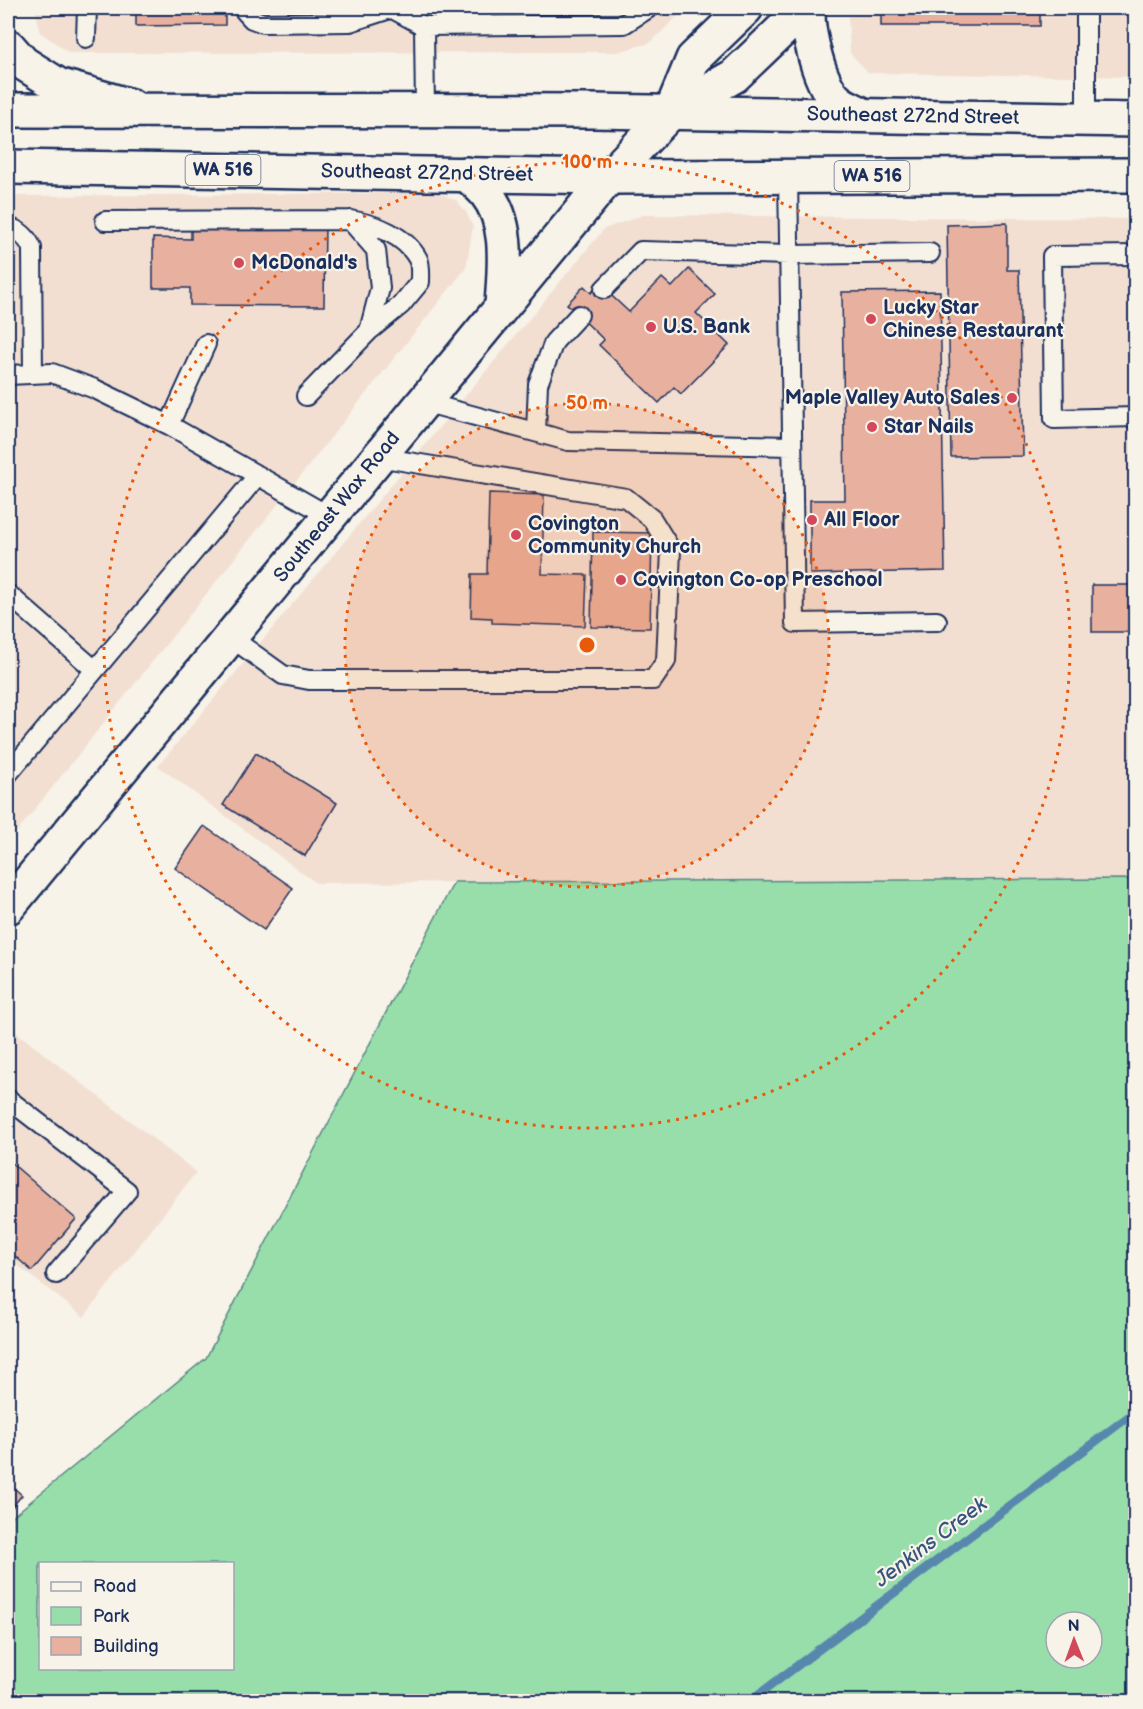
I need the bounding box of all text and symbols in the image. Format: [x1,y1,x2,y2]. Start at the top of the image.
street label: Southeast 272nd Street [807,102,1019,130]
text: 100 m [562,152,612,173]
road number: WA 516 [186,155,260,185]
street label: Southeast 272nd Street [321,159,533,187]
road number: WA 516 [834,161,910,191]
place label: McDonald's [251,251,358,275]
marker: McDonald's [232,256,246,270]
place label: Lucky Star Chinese Restaurant [883,296,1064,343]
marker: Lucky Star Chinese Restaurant [864,312,878,326]
place label: U.S. Bank [663,315,750,339]
marker: U.S. Bank [644,320,658,334]
place label: Maple Valley Auto Sales [785,386,1000,410]
marker: Maple Valley Auto Sales [1005,391,1019,405]
text: 50 m [566,393,608,414]
place label: Star Nails [884,415,974,439]
marker: Star Nails [865,420,879,434]
street label: Southeast Wax Road [269,427,405,587]
place label: All Floor [823,508,901,532]
place label: Covington Community Church [528,512,701,559]
marker: All Floor [805,513,819,527]
marker: Covington Community Church [509,528,523,542]
place label: Covington Co-op Preschool [633,568,883,592]
marker: Covington Co-op Preschool [614,573,628,587]
centre of rings [577,635,597,655]
water label: Jenkins Creek [869,1491,993,1593]
legend [39,1562,234,1670]
text: Road [93,1576,137,1597]
text: Park [93,1606,129,1627]
north arrow [1044,1610,1104,1670]
text: N [1068,1617,1080,1636]
text: Building [93,1636,159,1657]

